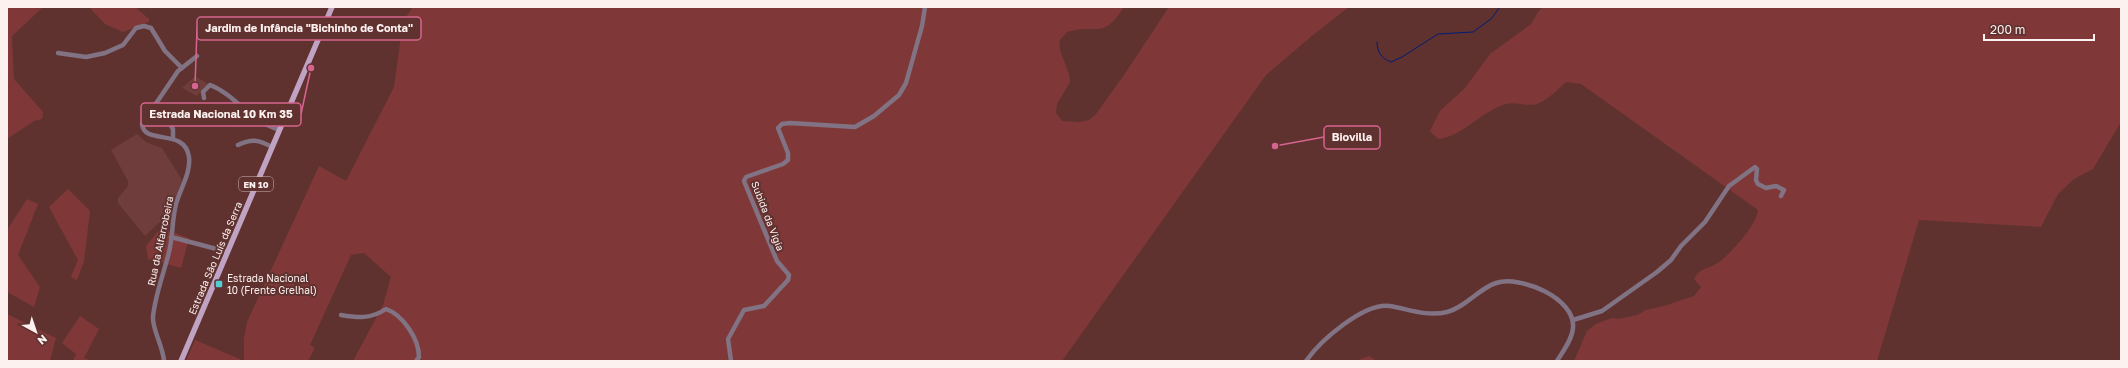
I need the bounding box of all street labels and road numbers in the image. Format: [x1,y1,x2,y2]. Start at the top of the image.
road number: EN 10 [239,177,273,191]
street label: Subida da Vigia [749,179,787,253]
street label: Rua da Alfarrobeira [145,195,175,287]
street label: Estrada São Luís da Serra [186,200,244,316]

